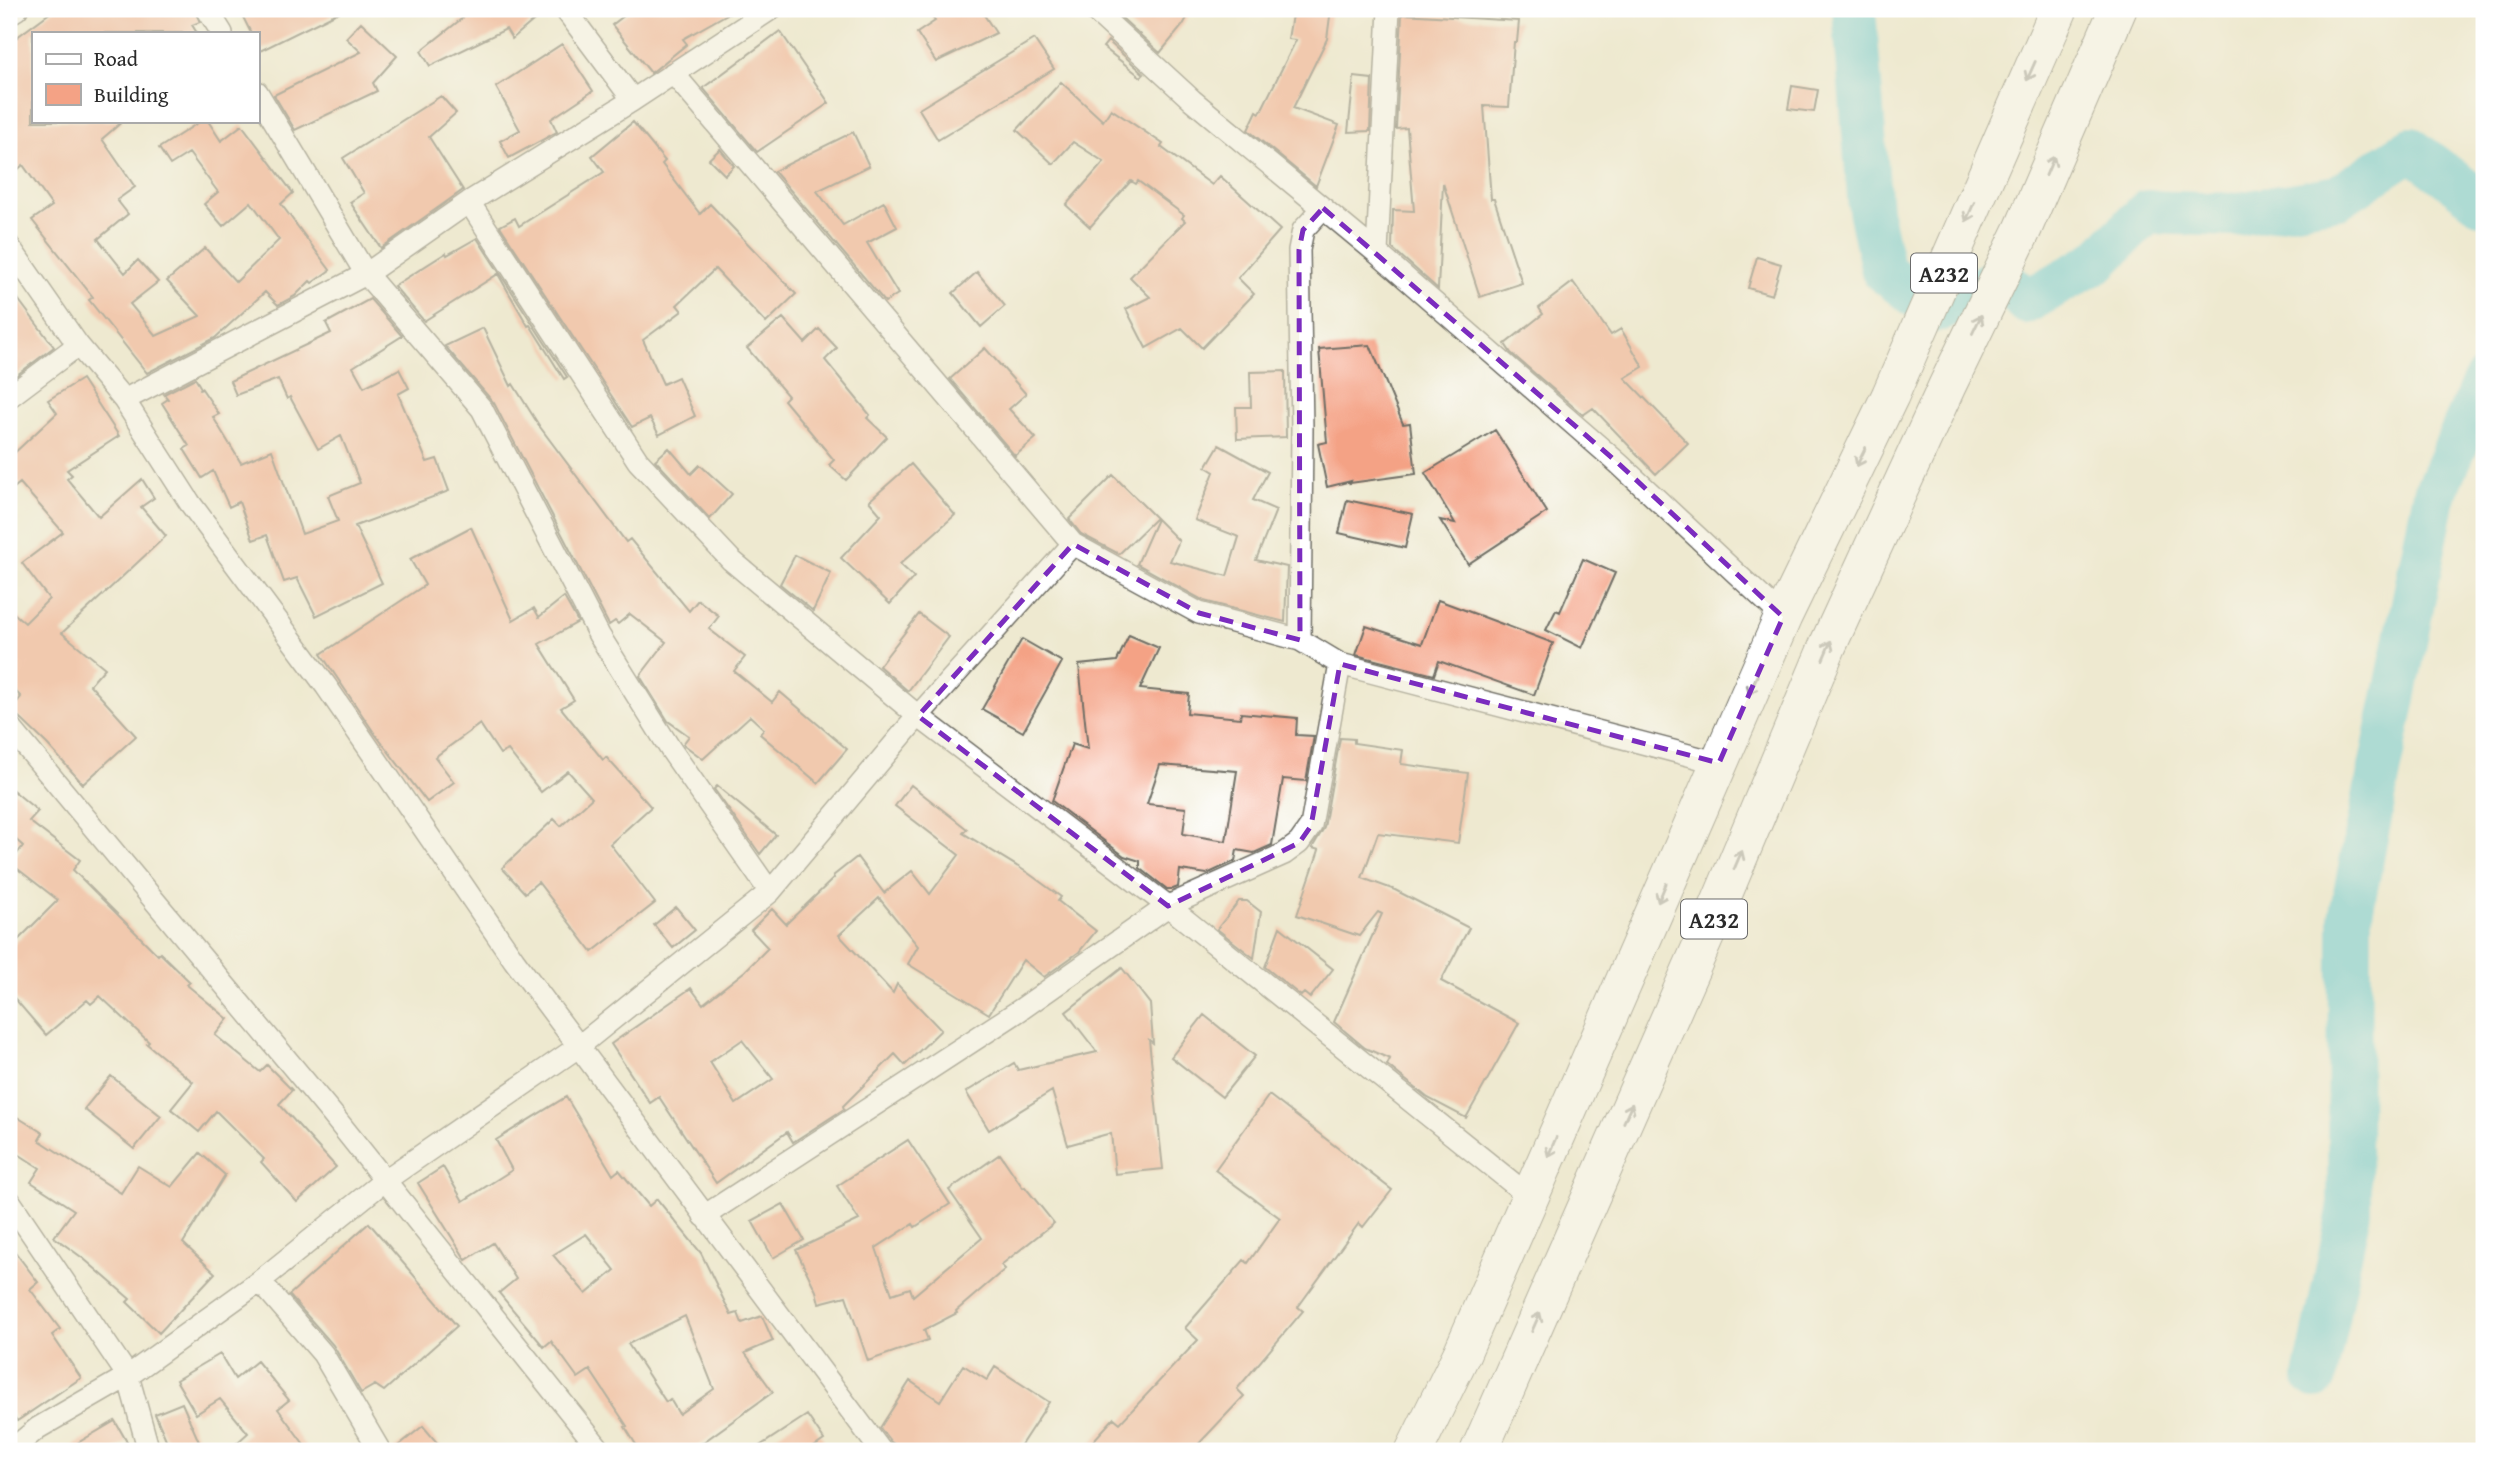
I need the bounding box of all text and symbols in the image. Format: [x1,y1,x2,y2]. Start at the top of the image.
legend [32,32,259,122]
text: Road [94,43,139,74]
one-way arrow [2024,60,2037,82]
text: Building [94,79,169,110]
one-way arrow [2044,156,2057,177]
one-way arrow [1963,201,1976,223]
road number: A232 [1911,254,1977,292]
one-way arrow [1971,314,1984,335]
one-way arrow [1853,446,1867,467]
one-way arrow [1821,640,1834,661]
one-way arrow [1746,674,1759,695]
one-way arrow [1733,850,1746,871]
one-way arrow [1655,882,1668,904]
road number: A232 [1681,900,1747,938]
one-way arrow [1622,1103,1635,1125]
one-way arrow [1545,1136,1558,1157]
one-way arrow [1530,1311,1543,1333]

